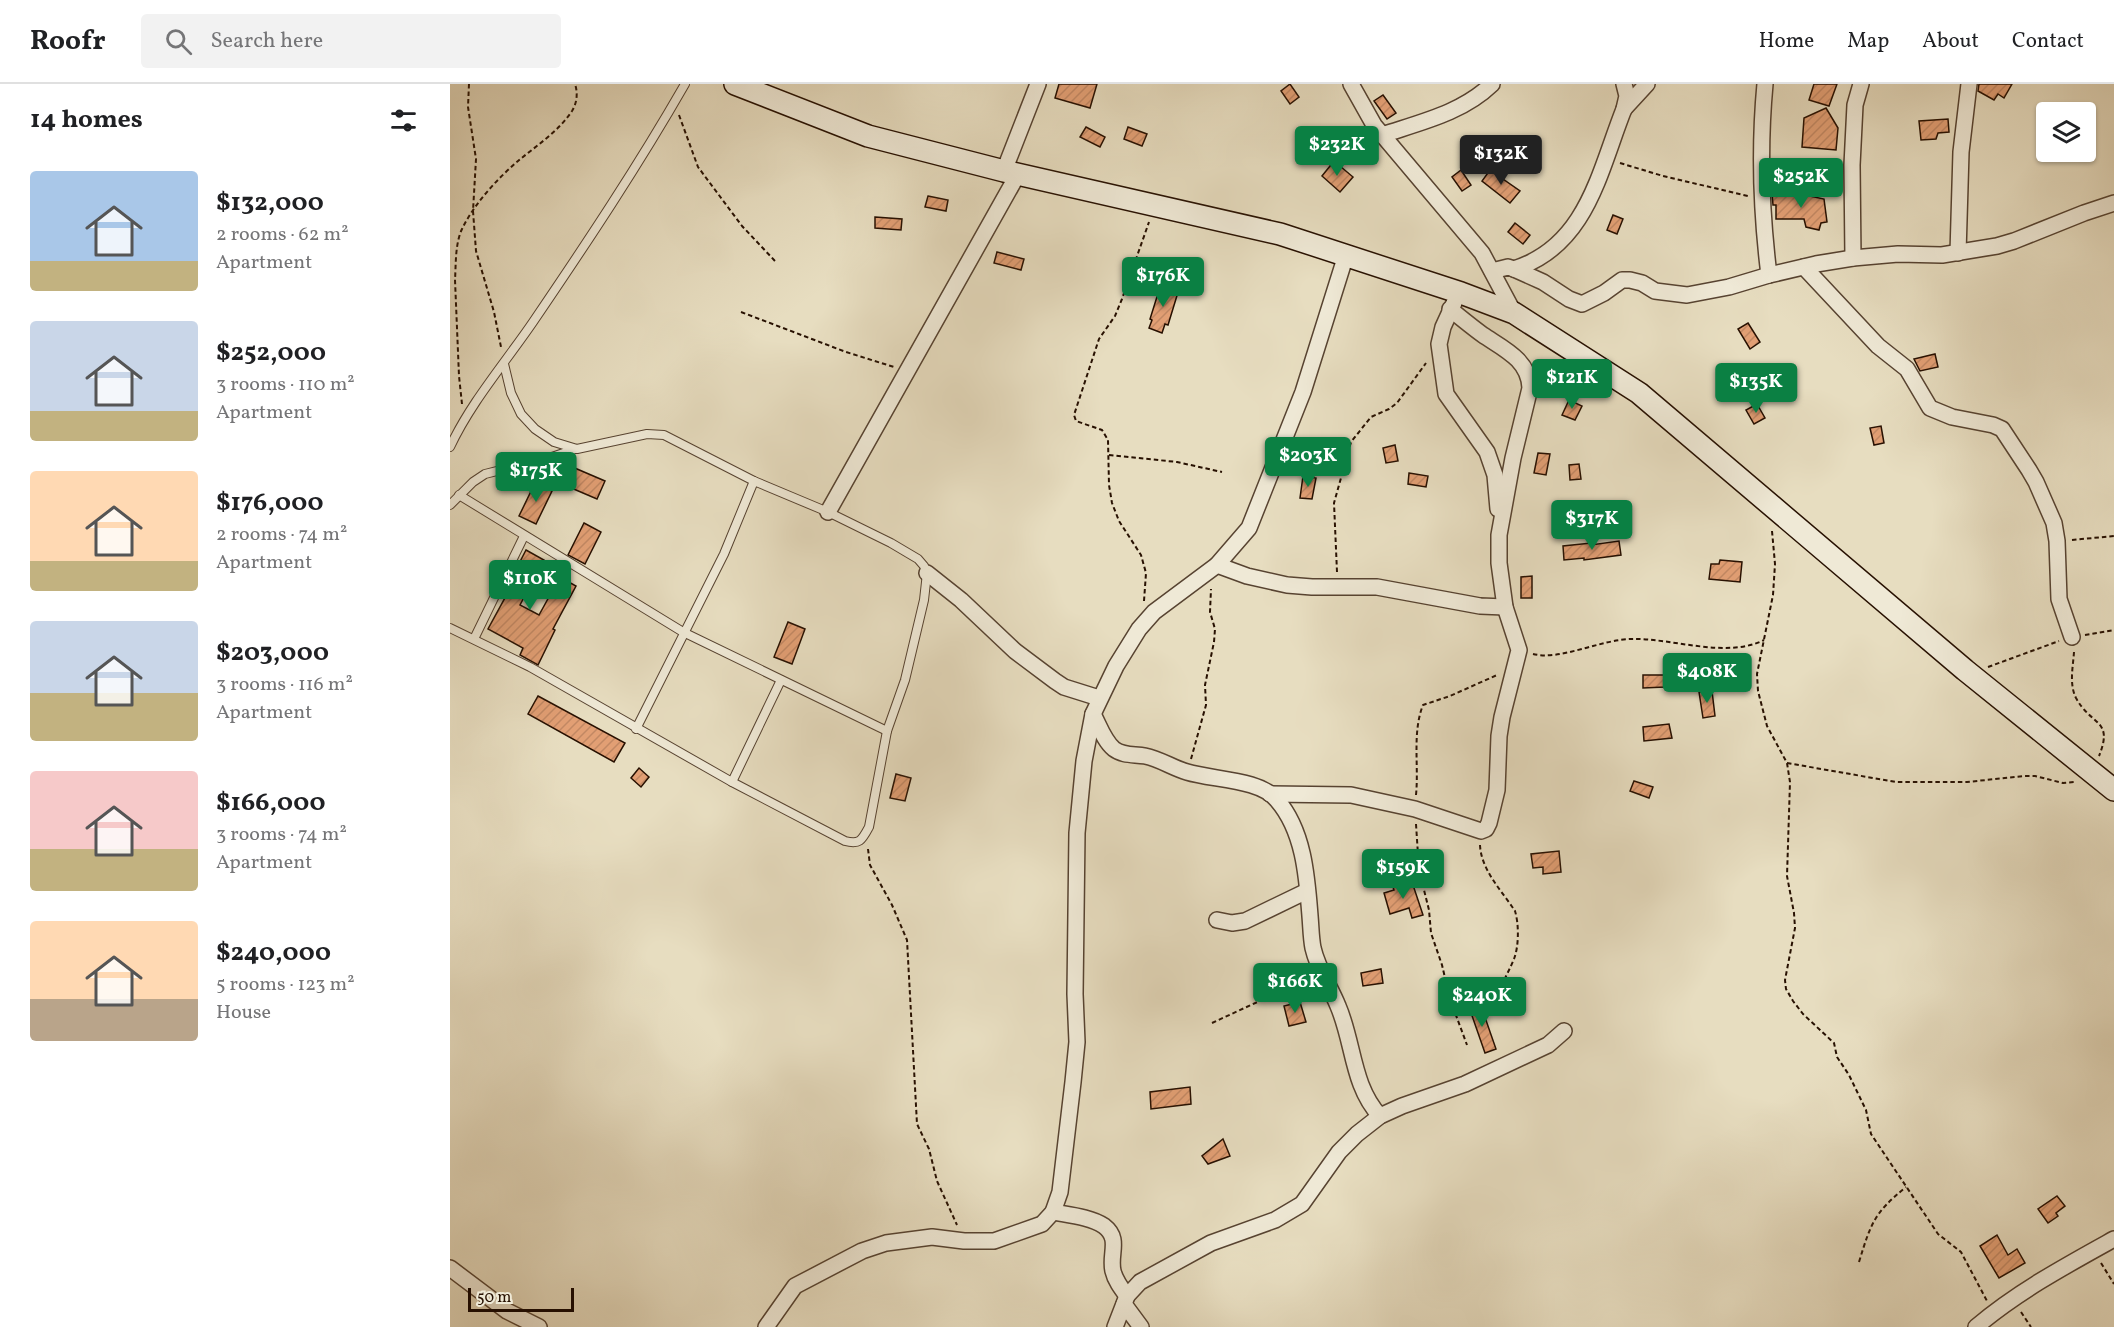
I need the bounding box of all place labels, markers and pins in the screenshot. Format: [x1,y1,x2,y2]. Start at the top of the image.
pin: $232K [1295,126,1379,177]
pin: $132K [1459,135,1543,186]
pin: $252K [1759,158,1843,209]
pin: $176K [1121,257,1205,308]
pin: $121K [1530,359,1614,410]
pin: $135K [1714,363,1798,414]
pin: $203K [1266,437,1350,488]
pin: $175K [494,452,578,503]
pin: $317K [1550,500,1634,551]
pin: $110K [488,560,572,611]
pin: $408K [1665,653,1749,704]
pin: $159K [1361,849,1445,900]
pin: $166K [1253,963,1337,1014]
pin: $240K [1440,977,1524,1028]

